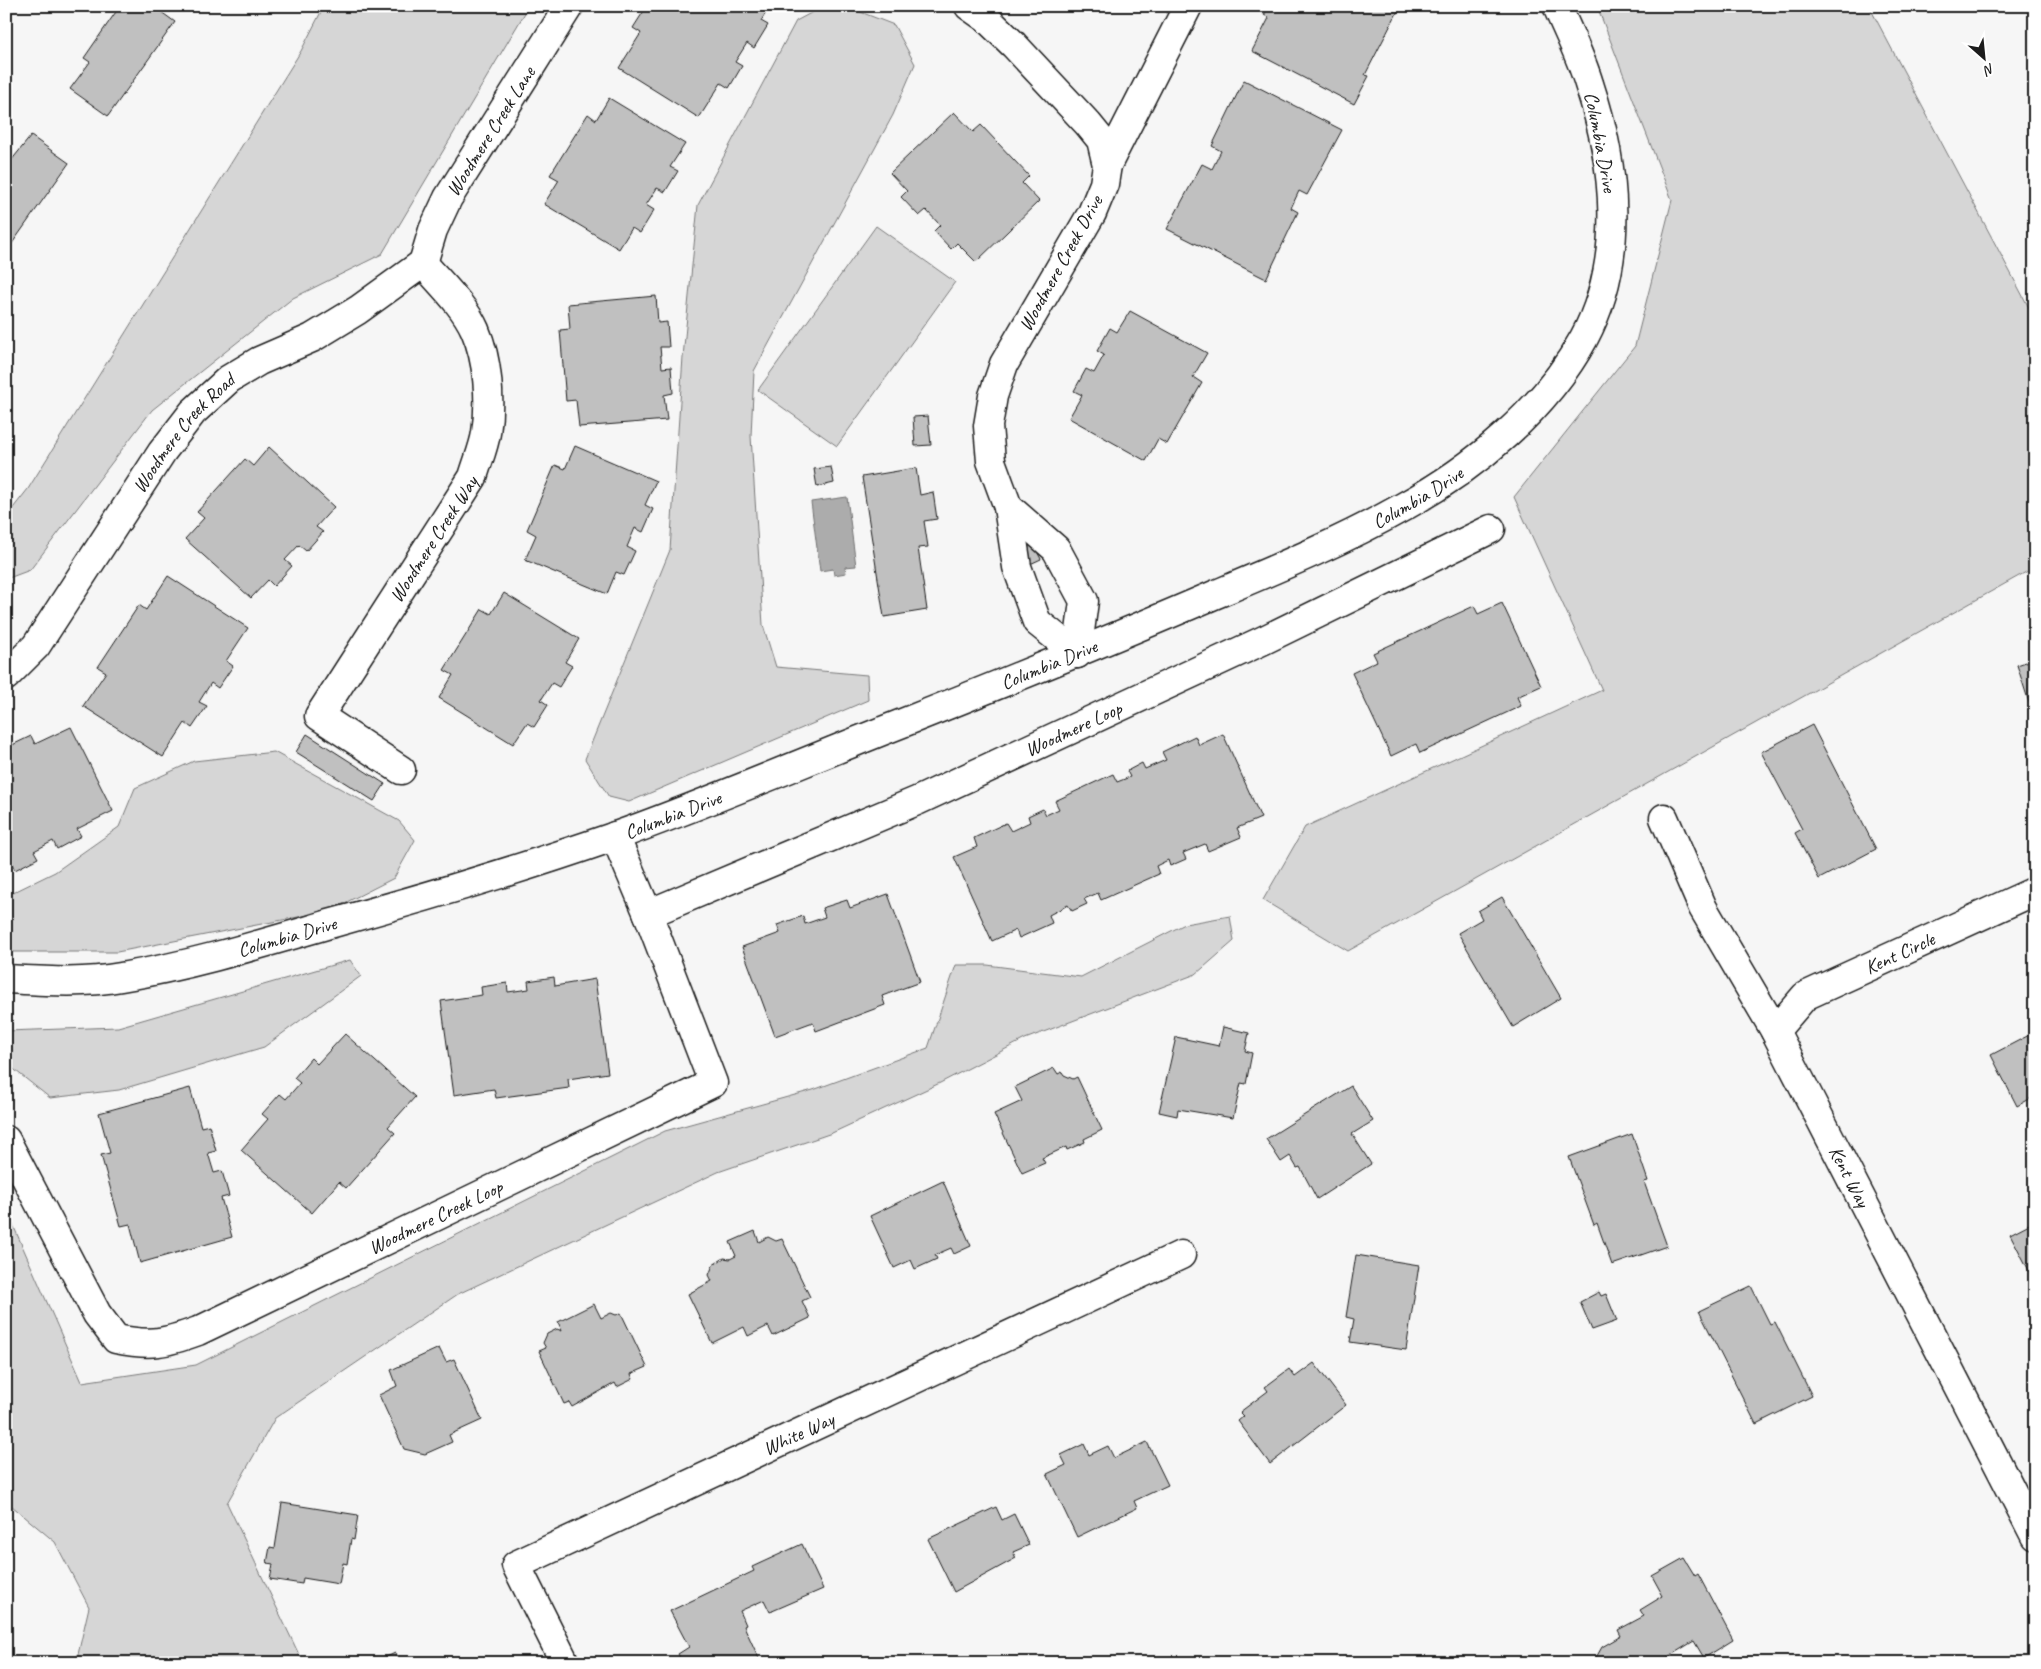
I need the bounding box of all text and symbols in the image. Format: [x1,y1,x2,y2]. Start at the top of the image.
north arrow [1958,32,2008,82]
text: N [1980,60,1997,80]
street label: Woodmere Creek Lane [441,61,542,201]
street label: Columbia Drive [1579,90,1623,196]
street label: Woodmere Creek Drive [1013,190,1109,335]
street label: Woodmere Creek Road [127,366,242,498]
street label: Columbia Drive [1368,460,1469,534]
street label: Woodmere Creek Way [384,469,485,607]
street label: Columbia Drive [997,633,1102,695]
street label: Woodmere Loop [1021,695,1127,762]
street label: Columbia Drive [621,785,726,845]
street label: Columbia Drive [235,910,341,963]
street label: Kent Circle [1861,926,1940,980]
street label: Kent Way [1823,1142,1876,1213]
street label: Woodmere Creek Loop [364,1174,508,1260]
street label: White Way [759,1406,840,1461]

